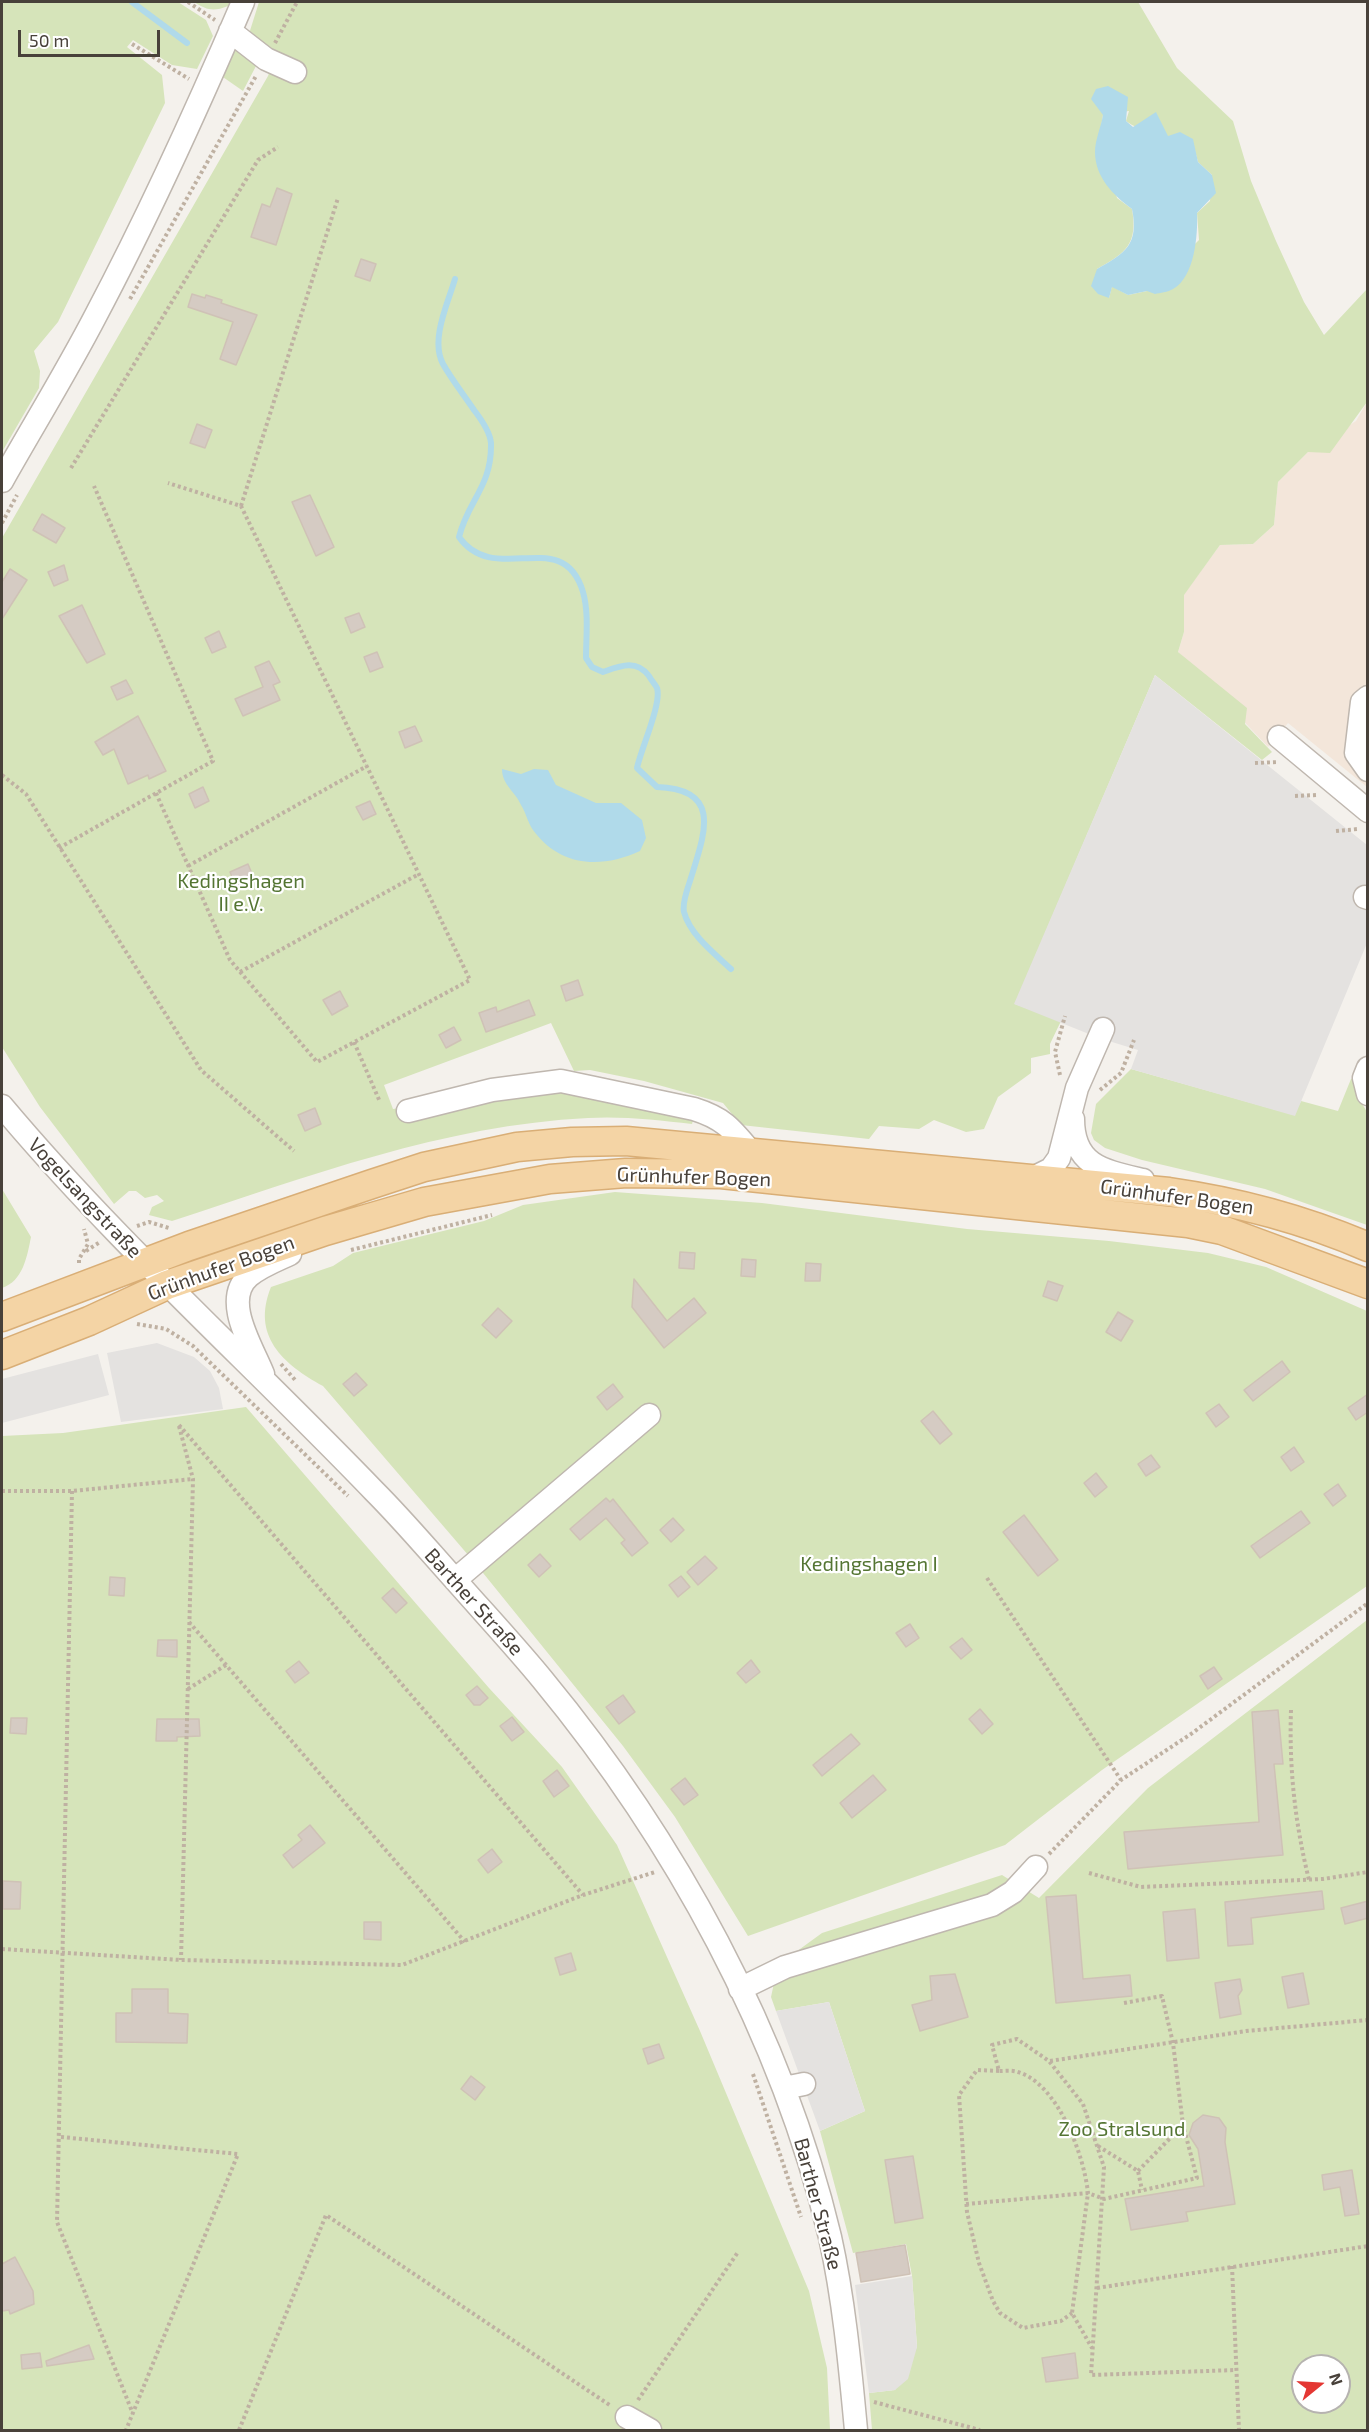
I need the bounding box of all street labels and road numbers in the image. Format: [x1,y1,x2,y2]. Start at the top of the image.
street label: Vogelsangstraße [23,1133,147,1263]
street label: Grünhufer Bogen [616,1162,772,1192]
street label: Grünhufer Bogen [1099,1174,1255,1220]
street label: Grünhufer Bogen [144,1230,298,1306]
street label: Barther Straße [420,1544,528,1660]
street label: Barther Straße [789,2135,847,2273]

